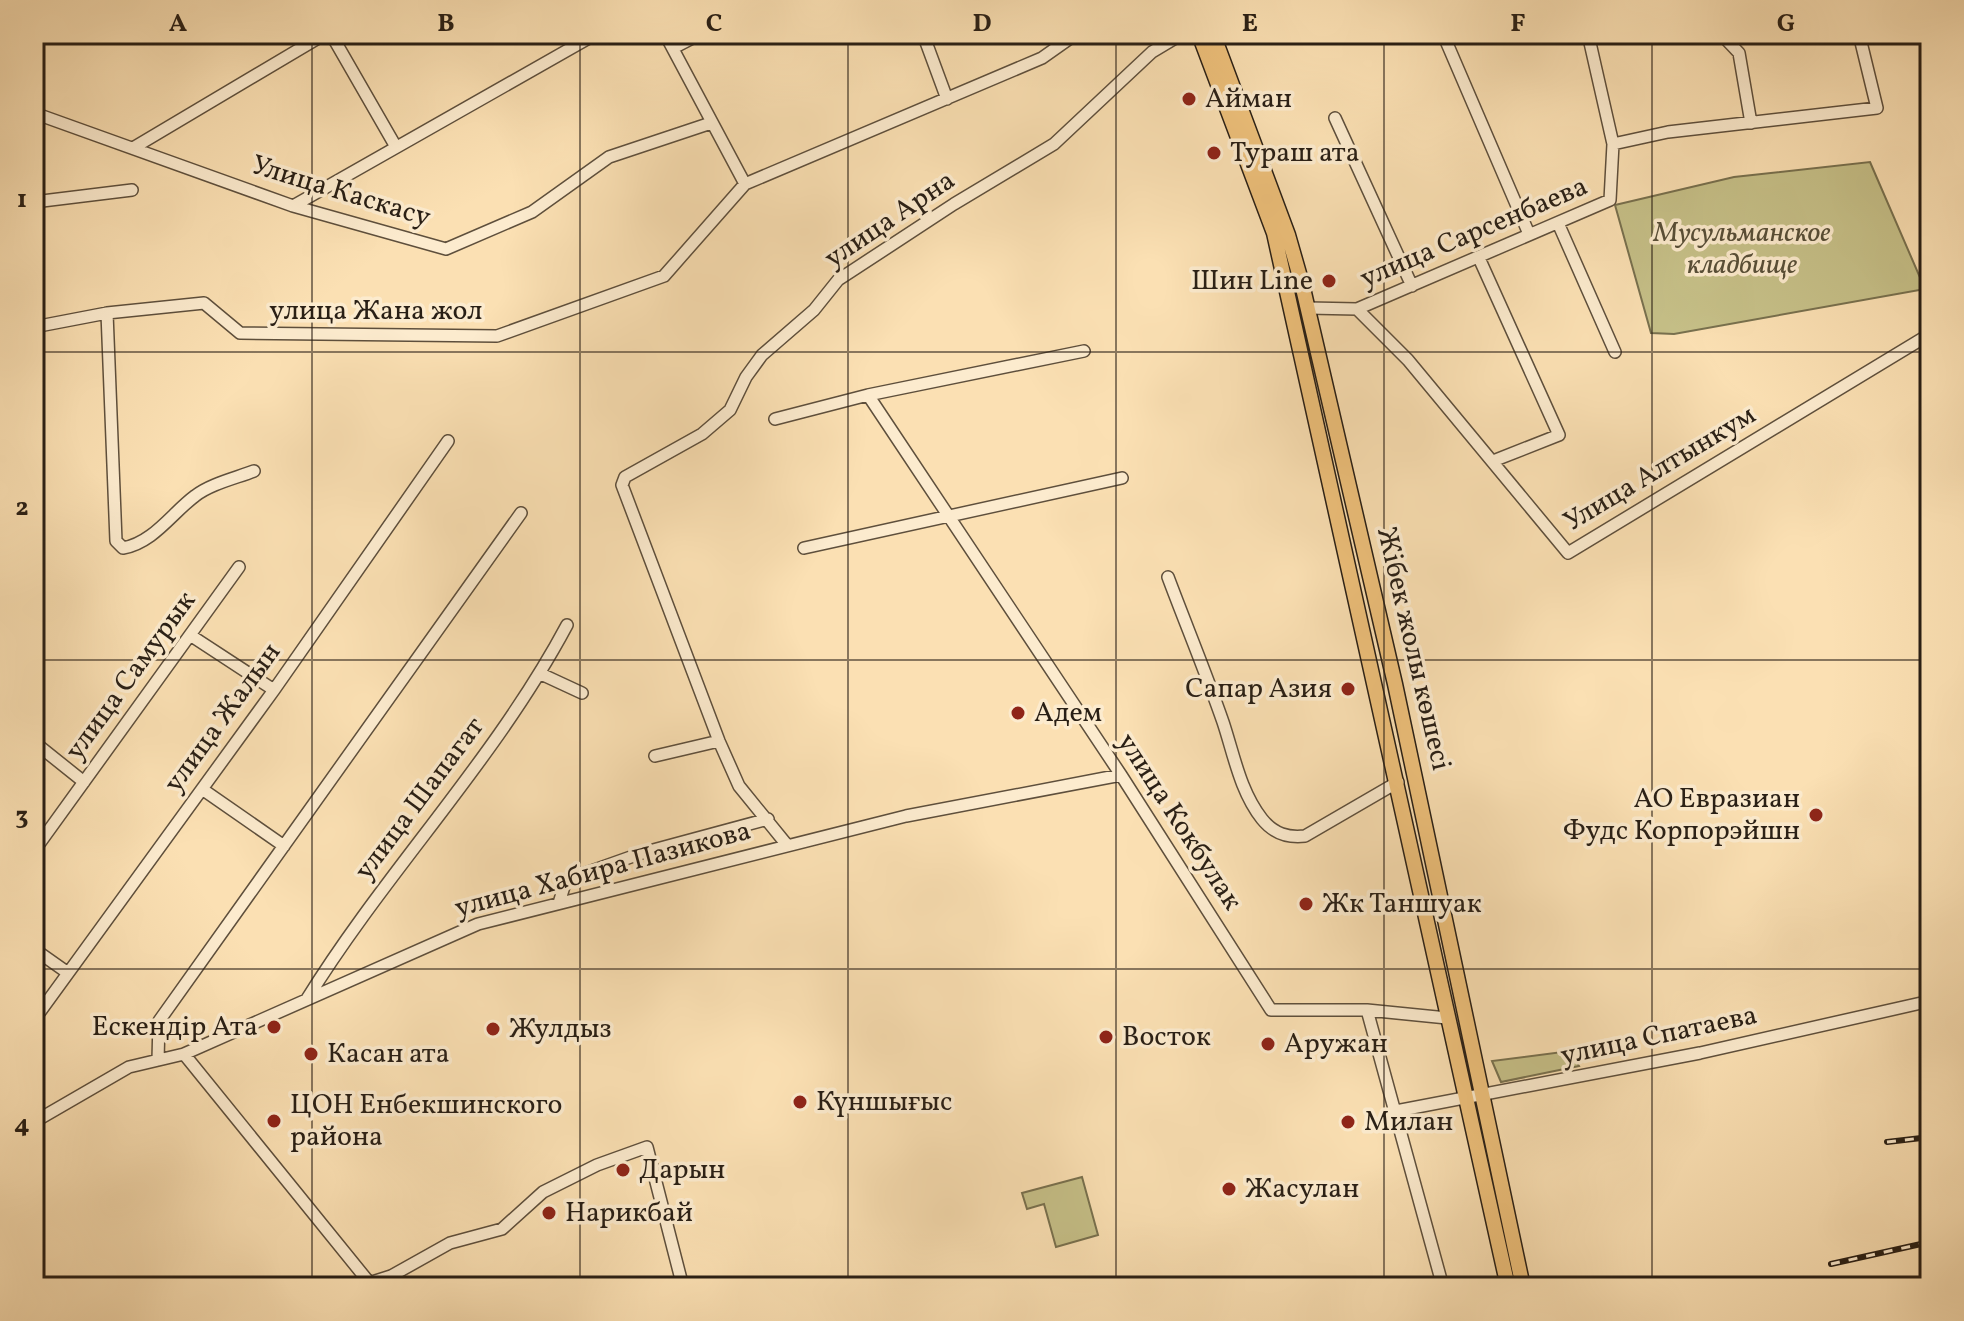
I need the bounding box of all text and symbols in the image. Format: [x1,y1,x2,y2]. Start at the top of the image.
text: A [169,6,188,42]
text: B [437,6,455,42]
text: C [706,6,722,42]
text: D [972,6,992,42]
text: E [1242,6,1258,42]
text: F [1510,6,1526,42]
text: G [1777,6,1795,42]
place label: Айман [1205,80,1292,119]
marker: Айман [1180,90,1198,108]
place label: Тураш ата [1230,134,1360,173]
marker: Тураш ата [1205,144,1223,162]
street label: Улица Каскасу [247,146,435,238]
street label: улица Арна [817,162,963,278]
street label: улица Сарсенбаева [1354,167,1594,299]
text: 1 [17,182,27,218]
park label: Мусульманское кладбище [1652,214,1831,285]
place label: Шин Line [1191,262,1313,301]
marker: Шин Line [1320,272,1338,290]
street label: улица Жана жол [269,292,483,331]
street label: Улица Алтынкум [1557,396,1763,542]
text: 2 [15,490,29,526]
street label: Жібек жолы көшесі [1366,524,1460,774]
street label: улица Самурык [56,583,206,768]
street label: улица Жалын [155,635,291,801]
place label: Сапар Азия [1185,670,1332,709]
marker: Сапар Азия [1339,680,1357,698]
place label: Адем [1034,694,1102,733]
marker: Адем [1009,704,1027,722]
street label: улица Шапагат [346,709,494,889]
street label: улица Кокбулак [1107,726,1251,918]
place label: АО Евразиан Фудс Корпорэйшн [1563,780,1800,851]
text: 3 [15,799,29,835]
marker: АО Евразиан Фудс Корпорэйшн [1807,806,1825,824]
street label: улица Хабира Пазикова [451,812,755,928]
place label: Жк Таншуак [1322,885,1482,924]
marker: Жк Таншуак [1297,895,1315,913]
street label: улица Спатаева [1557,996,1761,1076]
place label: Ескендір Ата [92,1008,258,1047]
place label: Жулдыз [509,1010,612,1049]
marker: Ескендір Ата [265,1018,283,1036]
place label: Восток [1122,1018,1211,1057]
marker: Жулдыз [484,1020,502,1038]
place label: Аружан [1284,1025,1388,1064]
marker: Восток [1097,1028,1115,1046]
place label: Касан ата [327,1035,450,1074]
marker: Аружан [1259,1035,1277,1053]
marker: Касан ата [302,1045,320,1063]
place label: Күншығыс [816,1083,952,1122]
place label: ЦОН Енбекшинского района [290,1086,562,1157]
marker: Күншығыс [791,1093,809,1111]
place label: Милан [1364,1103,1453,1142]
text: 4 [14,1107,30,1143]
marker: ЦОН Енбекшинского района [265,1112,283,1130]
marker: Милан [1339,1113,1357,1131]
place label: Дарын [639,1151,725,1190]
marker: Дарын [614,1161,632,1179]
place label: Жасулан [1245,1170,1359,1209]
marker: Жасулан [1220,1180,1238,1198]
place label: Нарикбай [565,1194,693,1233]
marker: Нарикбай [540,1204,558,1222]

